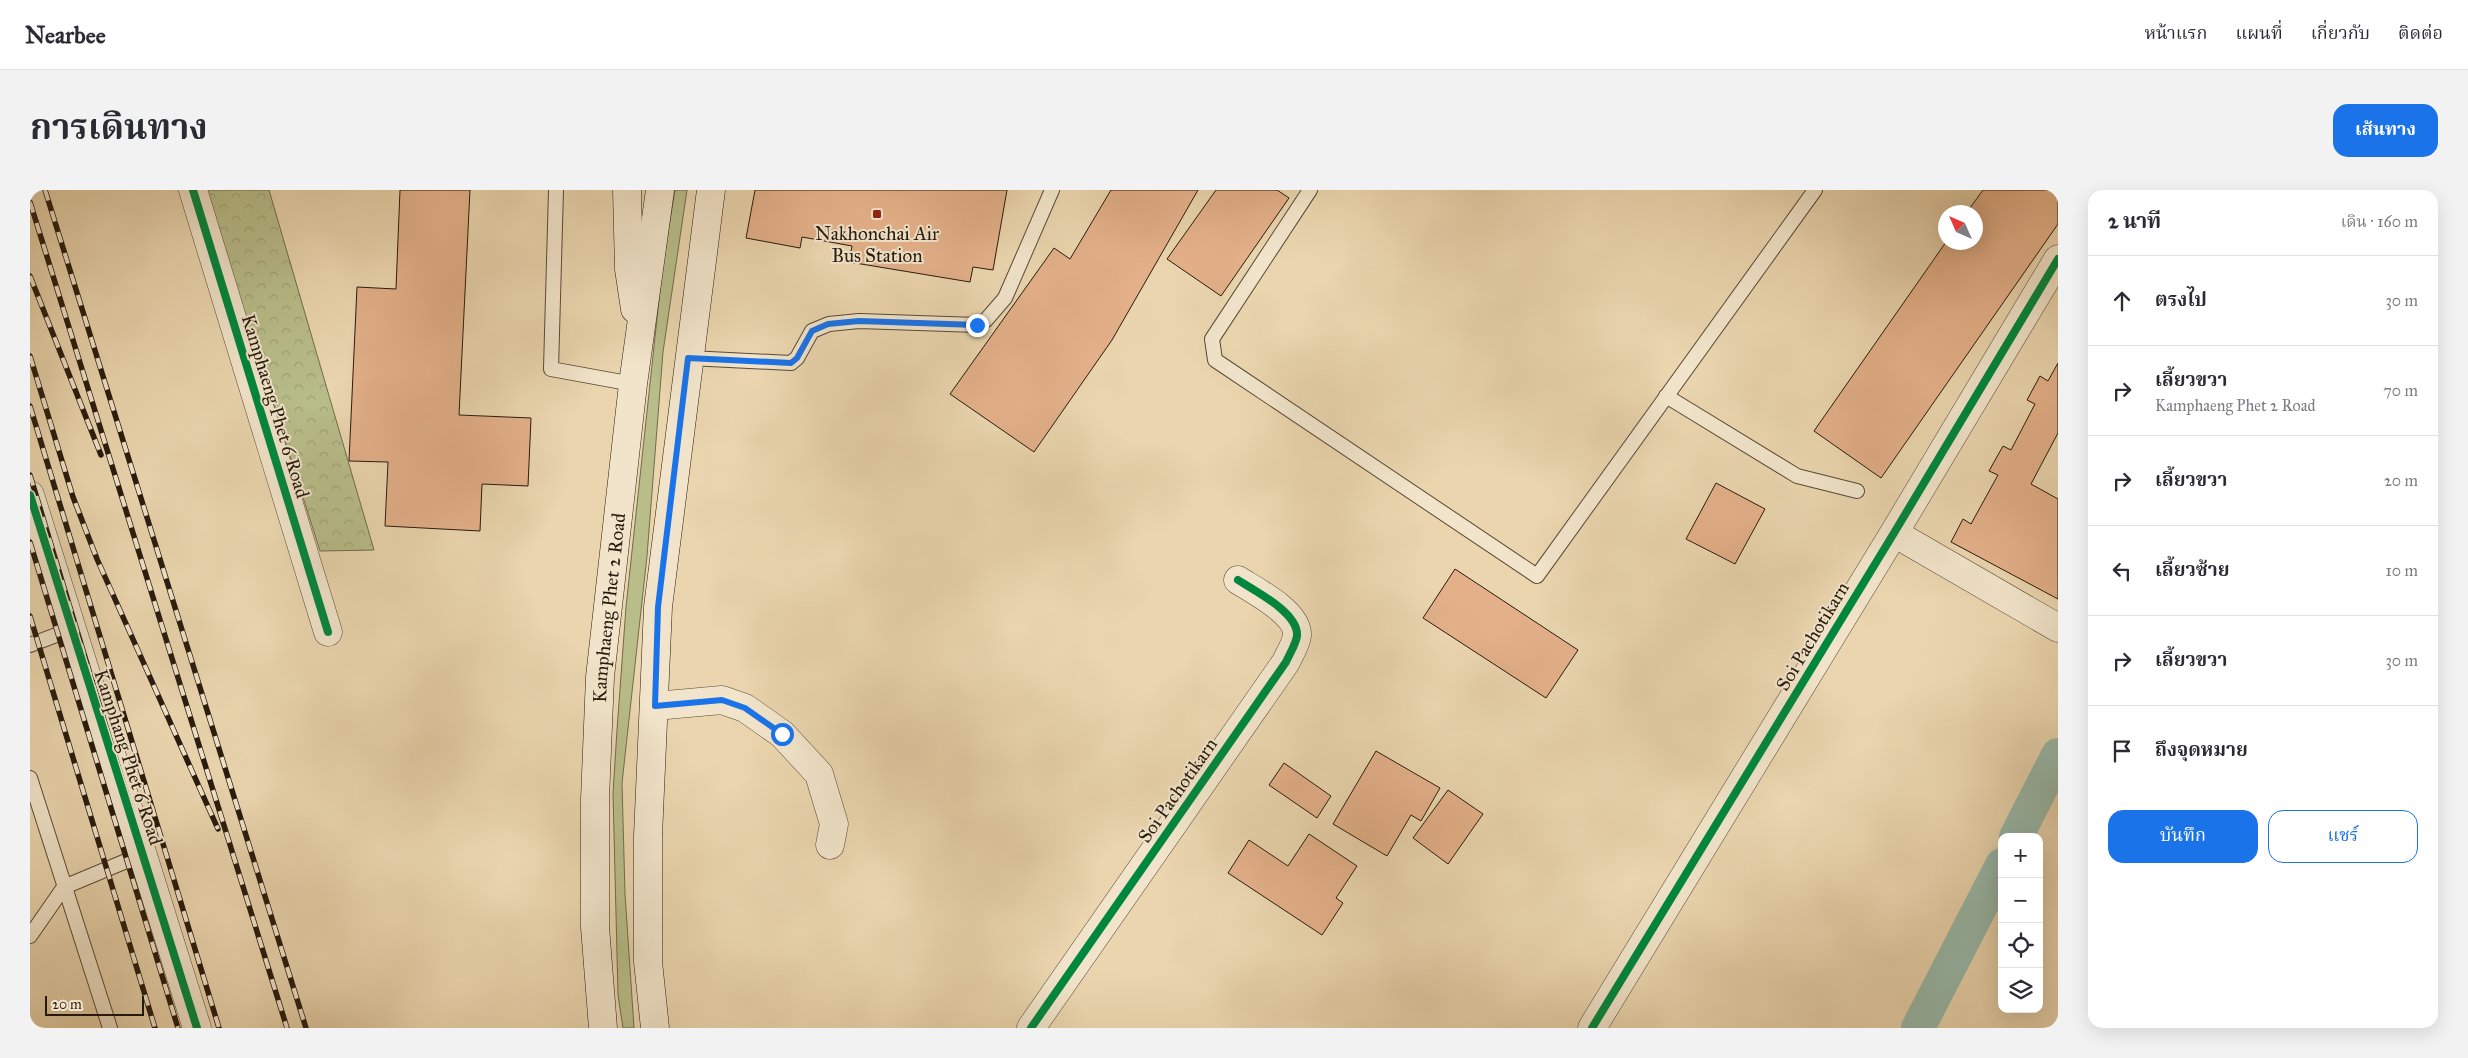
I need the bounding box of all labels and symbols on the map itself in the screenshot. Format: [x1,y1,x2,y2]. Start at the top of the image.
north arrow [1938,205,1983,250]
marker: Nakhonchai Air Bus Station [871,208,883,220]
place label: Nakhonchai Air Bus Station [815,222,940,267]
street label: Kamphaeng Phet 6 Road [236,311,315,502]
route end [966,314,989,337]
street label: Kamphaeng Phet 2 Road [588,511,630,703]
street label: Soi Pachotikarn [1771,578,1854,695]
street label: Kamphang Phet 6 Road [88,667,168,849]
route start [771,723,794,746]
street label: Soi Pachotikarn [1133,733,1222,847]
scale bar [45,993,144,1016]

